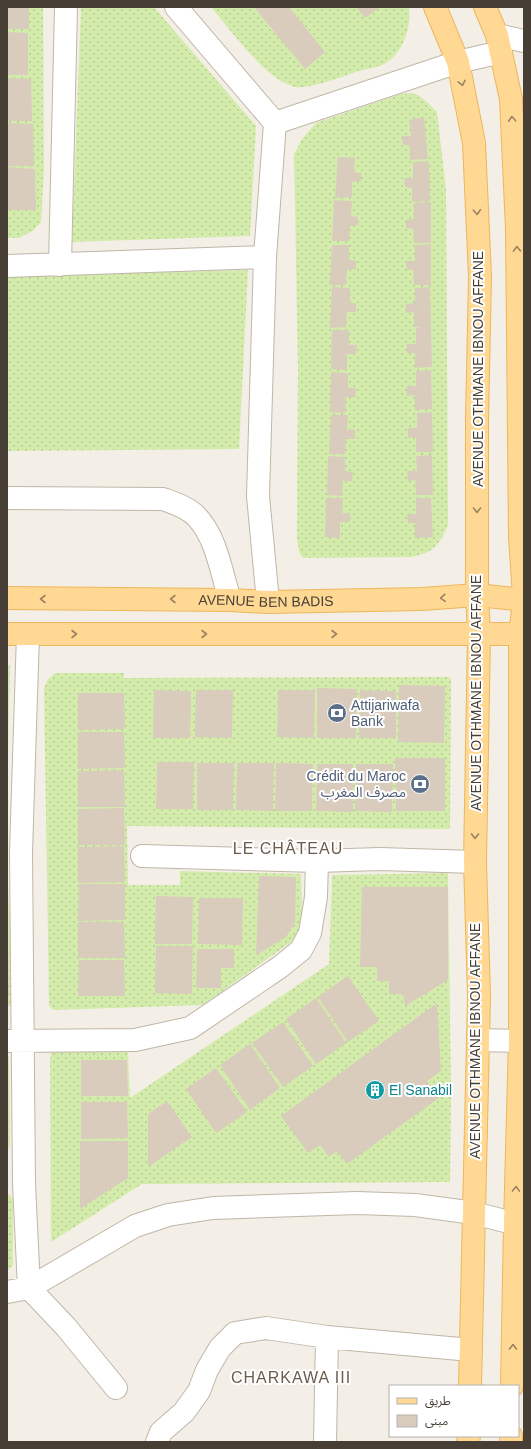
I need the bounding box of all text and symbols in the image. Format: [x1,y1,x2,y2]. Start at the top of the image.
one-way arrow [457,80,466,86]
one-way arrow [507,116,516,122]
one-way arrow [473,209,482,215]
one-way arrow [513,246,521,252]
street label: AVENUE OTHMANE IBNOU AFFANE [470,251,486,487]
one-way arrow [473,507,481,513]
street label: AVENUE OTHMANE IBNOU AFFANE [468,575,484,811]
street label: AVENUE BEN BADIS [198,592,334,610]
one-way arrow [440,593,446,602]
one-way arrow [40,595,46,603]
one-way arrow [170,595,176,603]
one-way arrow [71,630,77,638]
one-way arrow [201,630,207,638]
one-way arrow [331,630,337,638]
place label: Attijariwafa Bank [351,697,420,729]
bank icon: Attijariwafa Bank [326,702,348,724]
place label: Crédit du Maroc مصرف المغرب [306,768,406,801]
bank icon: Crédit du Maroc مصرف المغرب [409,773,431,795]
one-way arrow [471,833,479,839]
district label: LE CHÂTEAU [233,839,343,857]
street label: AVENUE OTHMANE IBNOU AFFANE [467,923,483,1159]
building icon: El Sanabil [364,1079,386,1101]
place label: El Sanabil [389,1082,452,1098]
one-way arrow [511,1186,520,1192]
one-way arrow [508,1344,517,1350]
district label: CHARKAWA III [231,1369,351,1386]
legend [389,1385,519,1437]
text: طريق [425,1394,451,1409]
text: مبنى [425,1414,448,1428]

